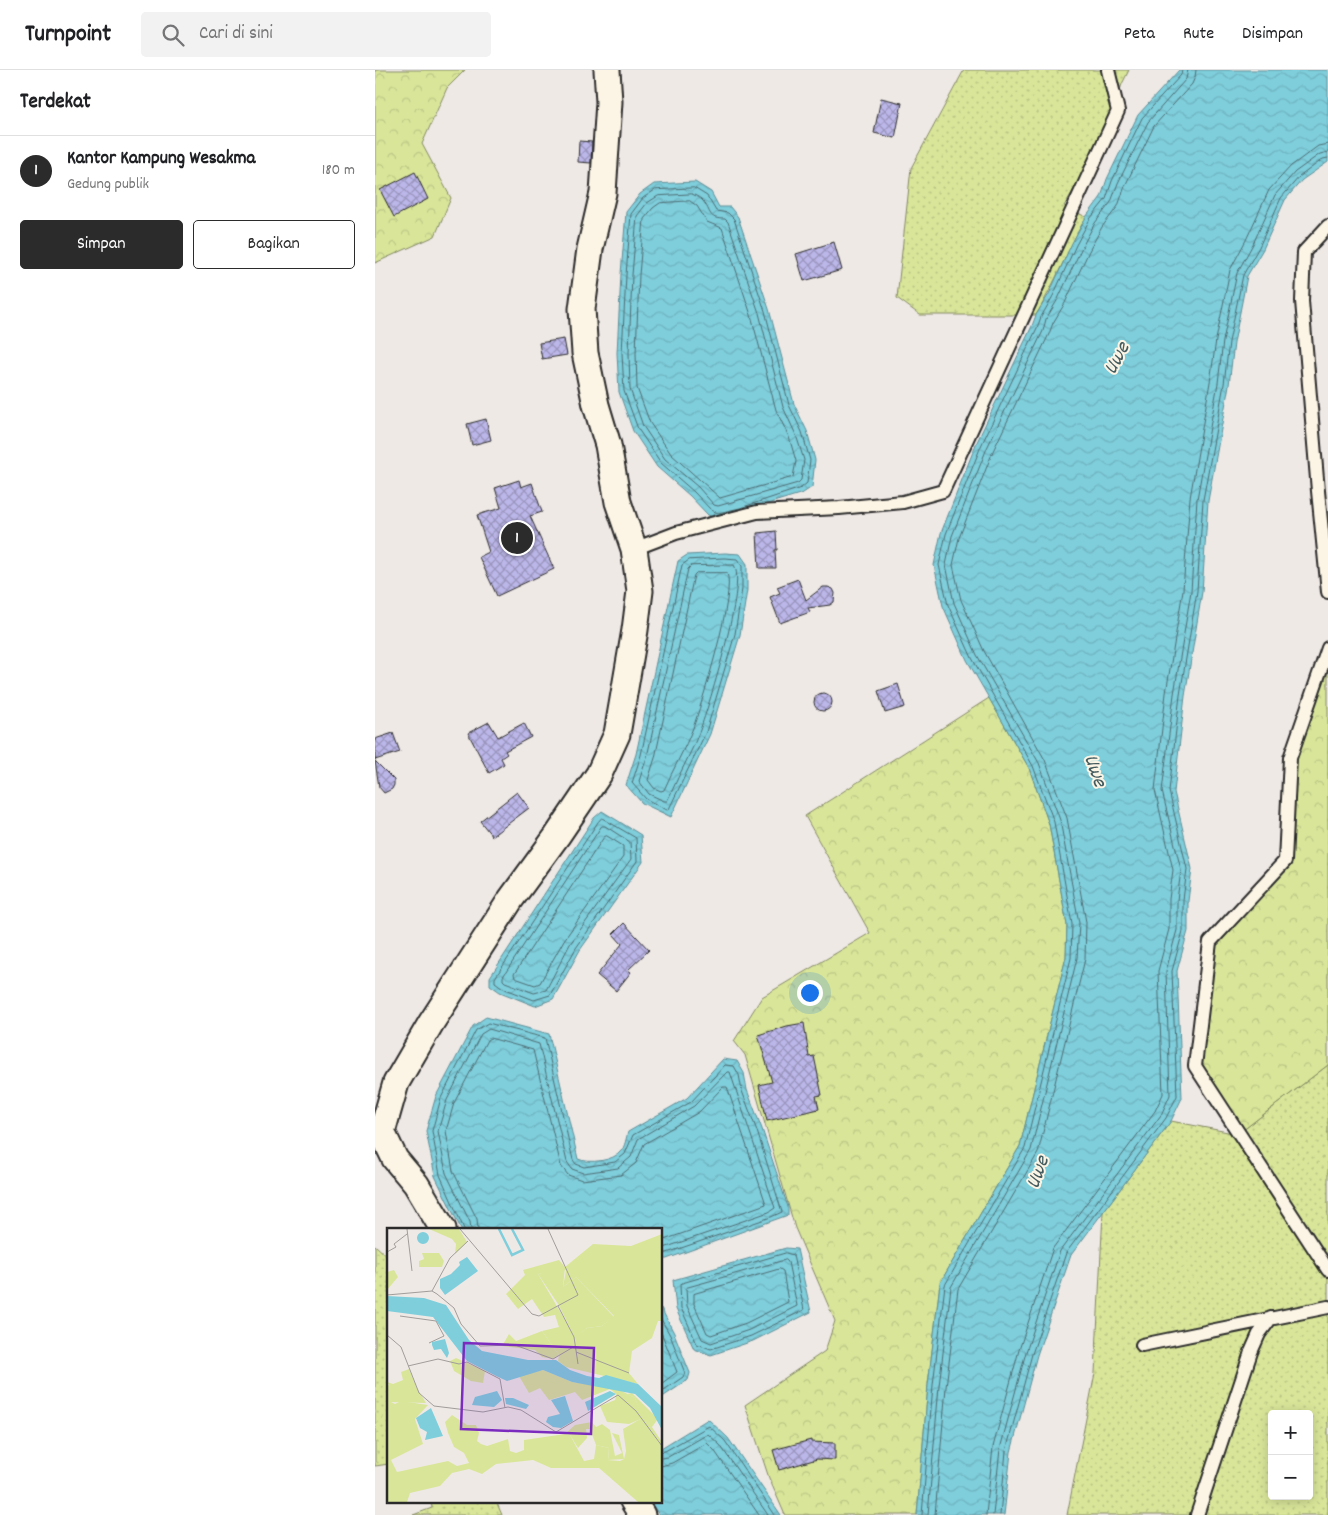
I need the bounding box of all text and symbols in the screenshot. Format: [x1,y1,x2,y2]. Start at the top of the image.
search box [141,12,491,57]
text: Turnpoint [25,18,111,52]
icon: search [159,21,187,49]
text: Cari di sini [199,21,273,48]
text: Peta [1124,22,1155,47]
text: Rute [1183,22,1214,47]
text: Disimpan [1242,22,1303,47]
text: Terdekat [20,88,91,118]
text: Kantor Kampung Wesakma [67,146,255,173]
text: 1 [34,159,38,182]
text: 180 m [322,159,355,182]
text: Gedung publik [67,173,149,196]
button: Simpan [20,220,183,269]
button: Bagikan [193,220,355,269]
water label: Uwe [1097,336,1140,381]
pin: 1 [501,519,533,557]
water label: Uwe [1074,751,1114,793]
your location [797,980,823,1006]
water label: Uwe [1019,1151,1059,1194]
inset map [387,1228,663,1502]
map controls [1268,1410,1313,1500]
button: + [1268,1410,1313,1455]
button: − [1268,1455,1313,1500]

